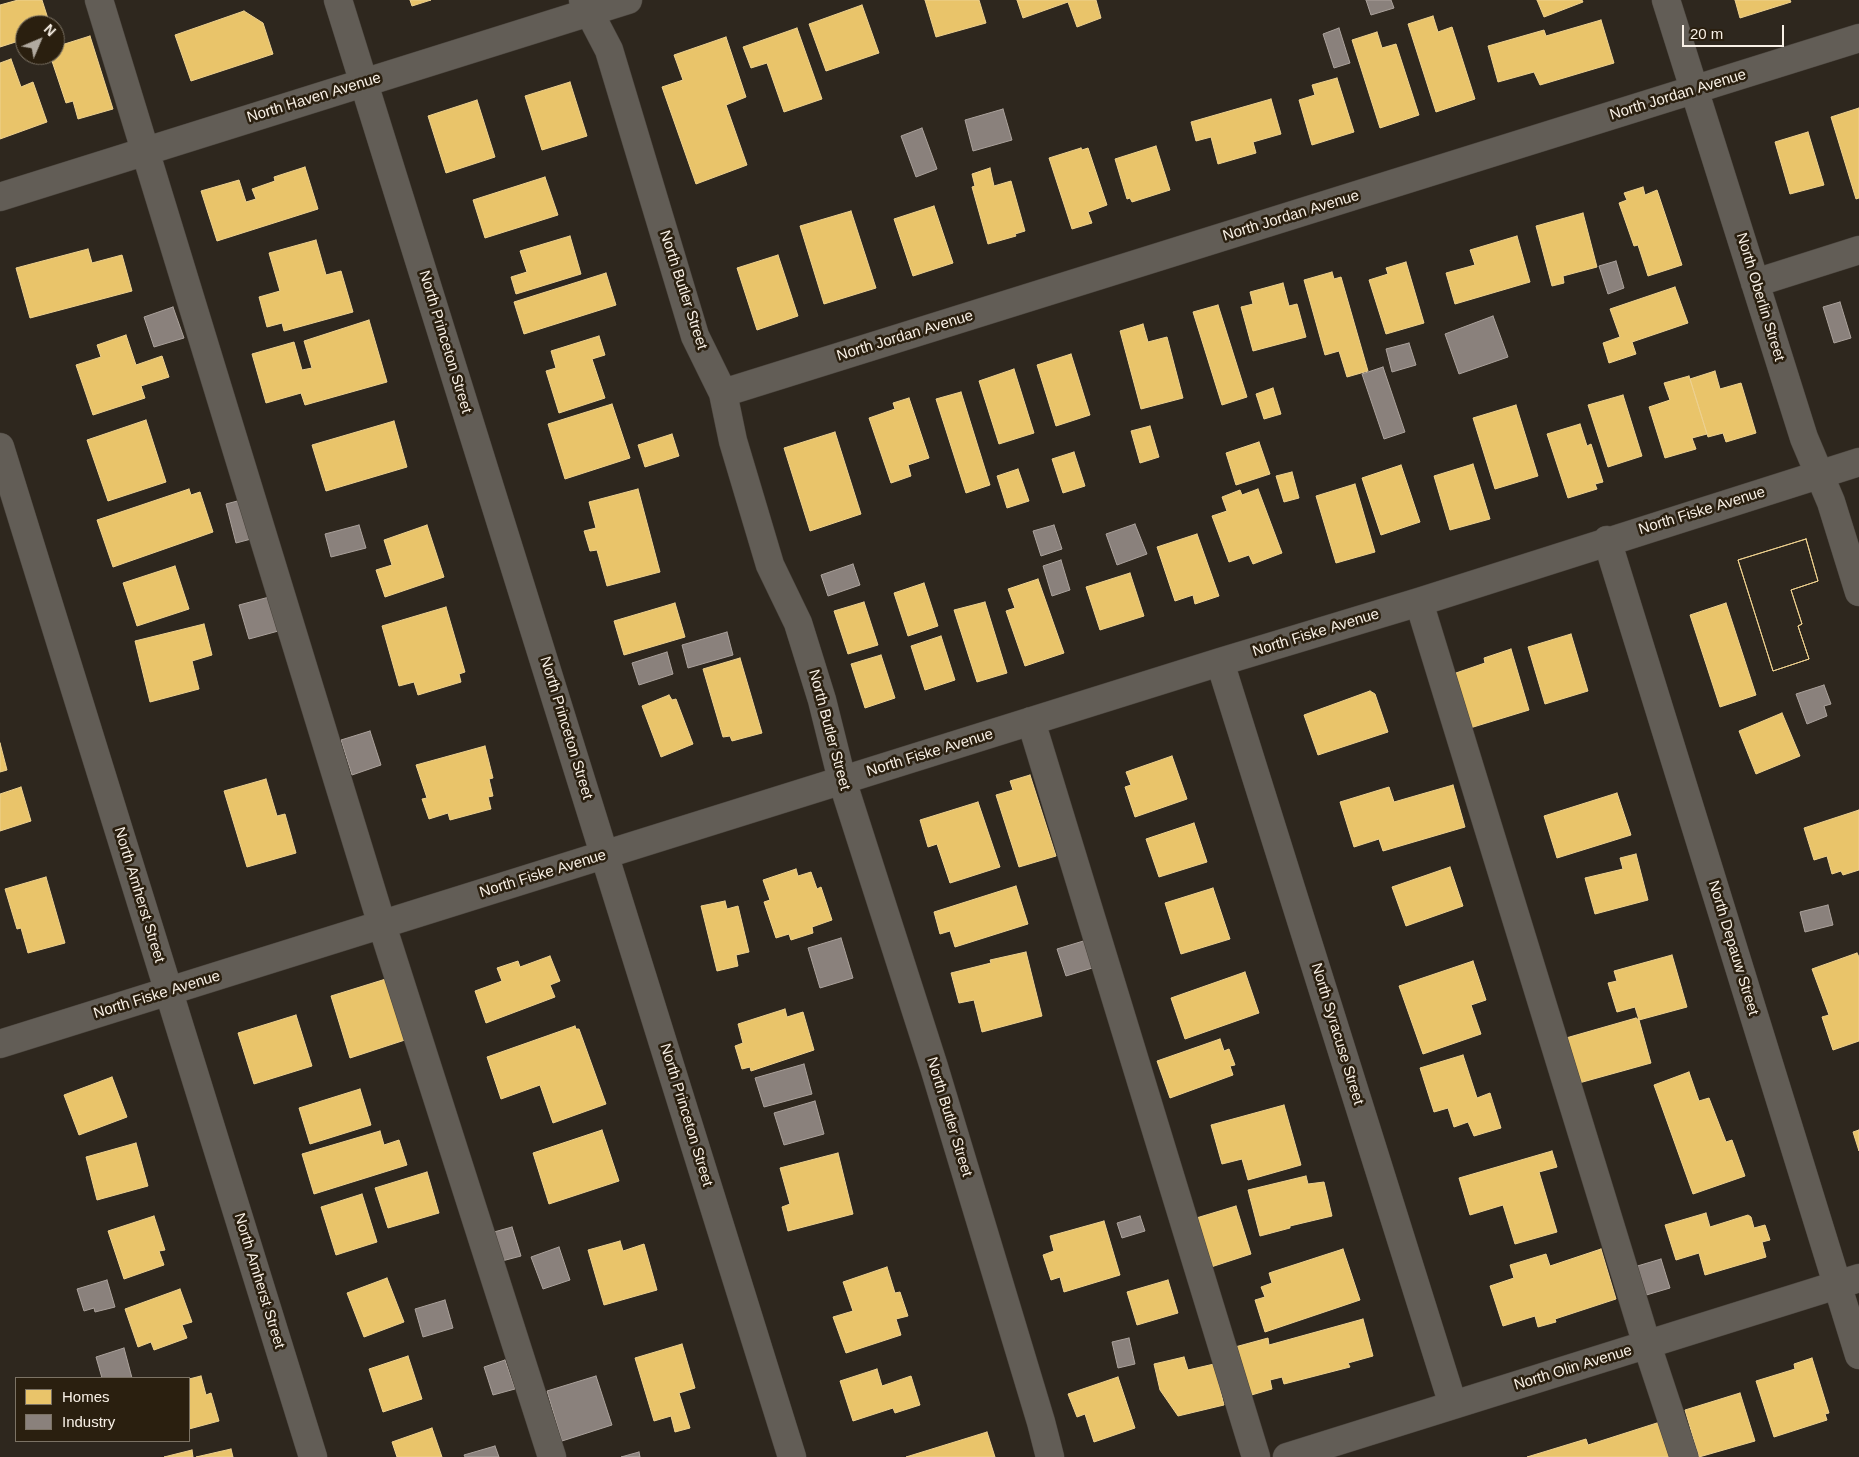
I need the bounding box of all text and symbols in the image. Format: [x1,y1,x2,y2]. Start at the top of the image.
north arrow [15,15,65,65]
scale bar [1684,15,1786,47]
text: N [41,21,59,39]
text: 20 m [1690,25,1723,42]
street label: North Jordan Avenue [1608,66,1748,124]
street label: North Haven Avenue [245,69,383,127]
street label: North Jordan Avenue [1221,187,1361,245]
street label: North Butler Street [655,228,711,352]
street label: North Oberlin Street [1732,231,1788,363]
street label: North Princeton Street [415,268,475,416]
street label: North Jordan Avenue [835,307,975,365]
street label: North Fiske Avenue [1637,483,1767,539]
street label: North Fiske Avenue [1251,605,1381,661]
street label: North Princeton Street [536,654,596,802]
street label: North Butler Street [804,668,854,792]
street label: North Fiske Avenue [865,725,995,781]
street label: North Amherst Street [110,825,168,965]
street label: North Fiske Avenue [478,846,608,902]
street label: North Depauw Street [1704,878,1762,1018]
street label: North Syracuse Street [1307,961,1367,1107]
street label: North Fiske Avenue [92,967,222,1023]
street label: North Princeton Street [656,1041,716,1189]
street label: North Butler Street [922,1055,976,1179]
street label: North Amherst Street [230,1211,288,1351]
street label: North Olin Avenue [1512,1342,1634,1394]
legend [15,1377,190,1442]
text: Homes [62,1388,110,1405]
text: Industry [62,1413,115,1430]

